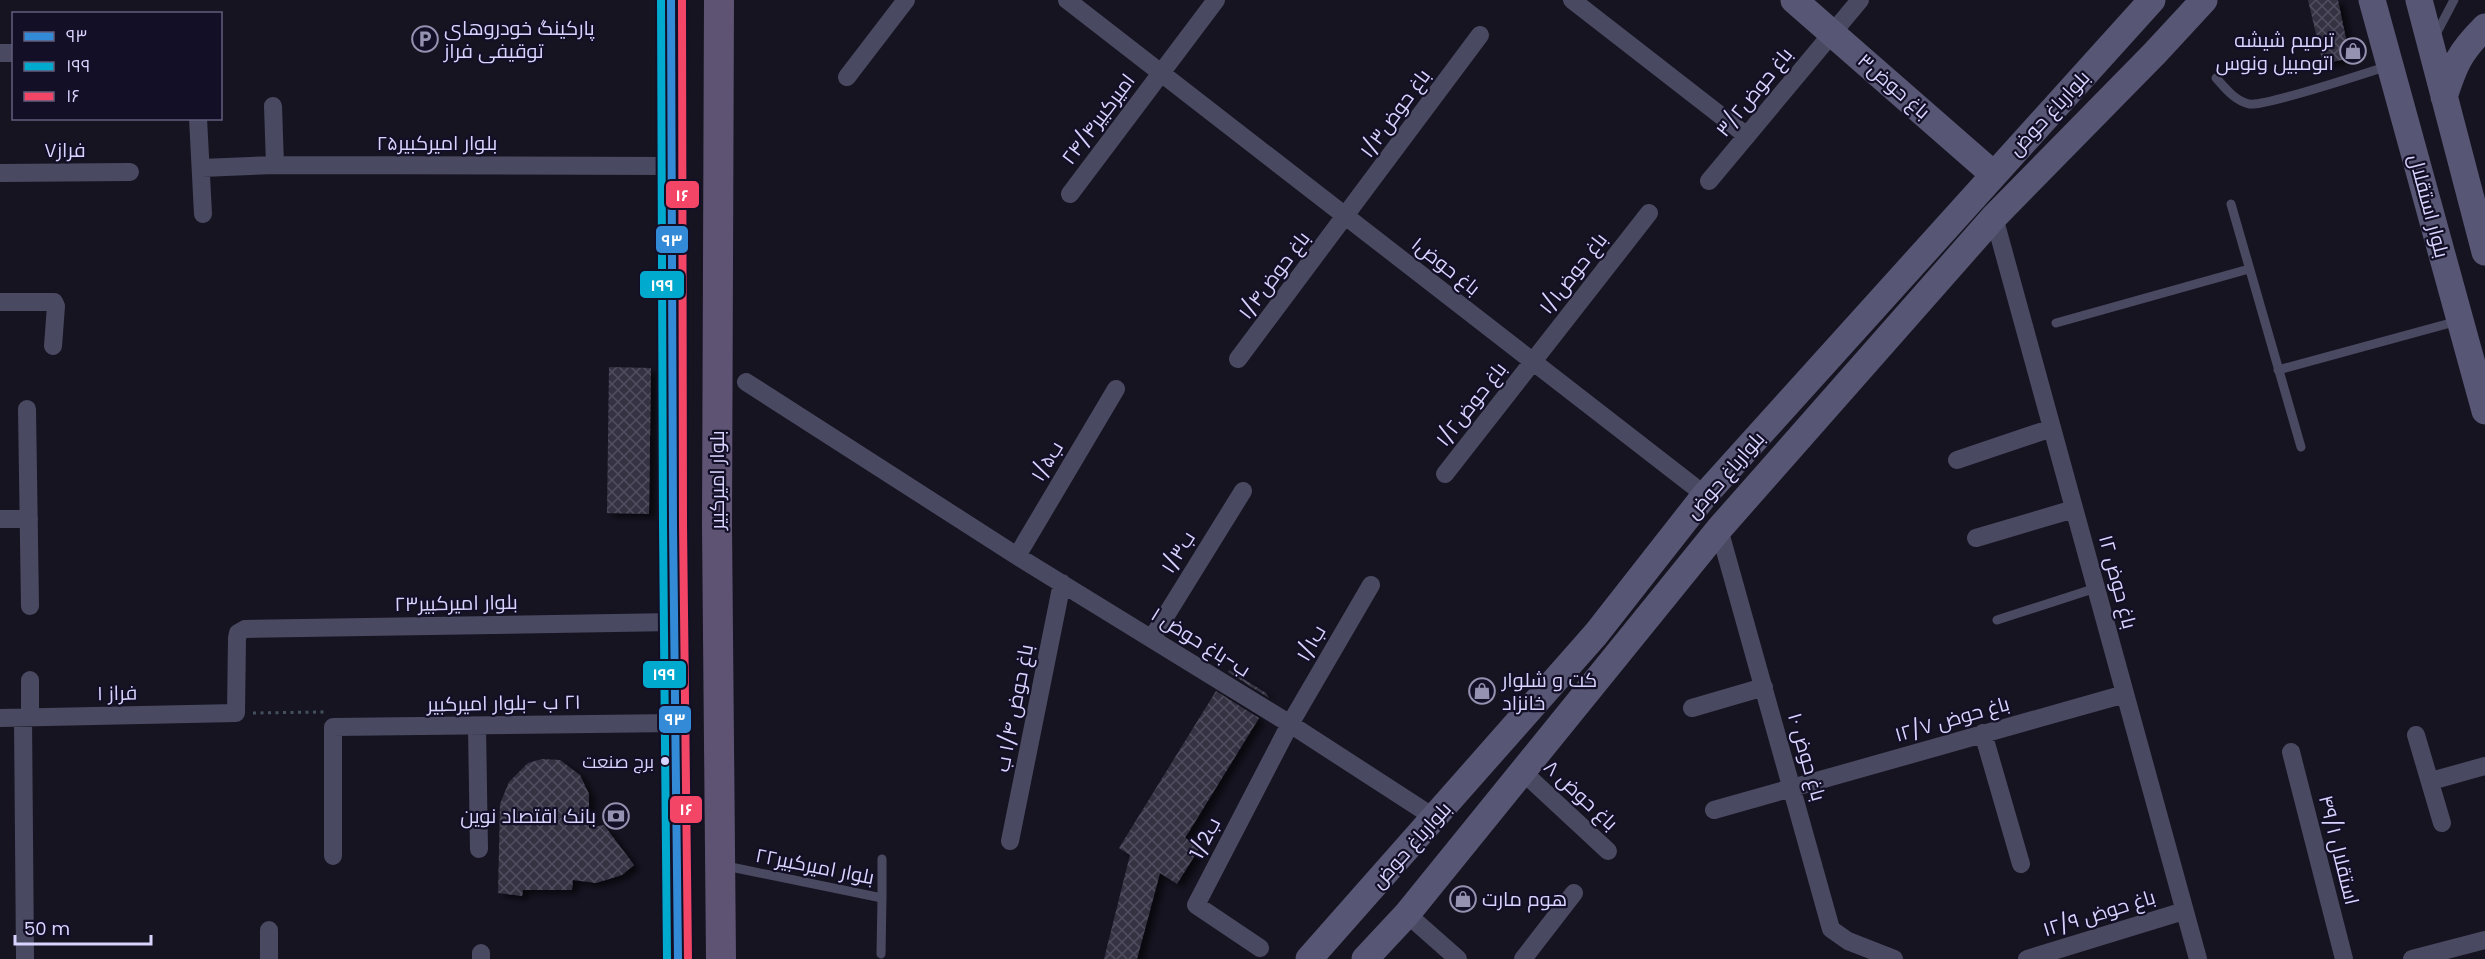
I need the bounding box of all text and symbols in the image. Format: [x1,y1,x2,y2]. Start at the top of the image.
legend [12,12,222,120]
place label: پارکینگ خودروهای توقیفی فراز [443,14,595,65]
text: ۹۳ [66,23,88,48]
parking icon: پارکینگ خودروهای توقیفی فراز [410,24,440,54]
place label: ترمیم شیشه اتومبیل ونوس [2216,26,2335,77]
shop icon: ترمیم شیشه اتومبیل ونوس [2338,36,2368,66]
street label: باغ حوض۳/۲ [1709,41,1799,143]
street label: باغ حوض۳ [1852,47,1936,125]
text: ۱۹۹ [66,53,90,78]
street label: باغ حوض۱/۳ [1353,63,1437,163]
street label: بلوارباغ حوض [2002,64,2096,162]
street label: امیرکبیر۲۴/۴ [1055,68,1141,170]
text: ۱۶ [66,83,80,108]
street label: بلوار امیرکبیر۲۵ [377,129,497,157]
street label: فراز۷ [44,136,86,164]
street label: بلوار استقلال [2402,151,2456,261]
line badge: ۱۶ [665,180,700,209]
text: ۱۶ [675,184,689,207]
line badge: ۹۳ [655,225,689,254]
street label: باغ حوض۱/۴ [1232,225,1316,325]
street label: باغ حوض۱/۱ [1532,227,1614,319]
text: ۹۳ [662,229,682,252]
street label: باغ حوض۱ [1406,230,1486,302]
line badge: ۱۹۹ [639,270,685,299]
text: ۱۹۹ [650,274,674,297]
street label: باغ حوض۱/۲ [1429,356,1513,452]
street label: بلوارباغ حوض [1679,425,1771,525]
street label: بلوار امیرکبیر [703,430,731,531]
street label: ب۱/۵ [1024,436,1070,486]
street label: ب۱/۳ [1154,525,1202,579]
street label: ۱۲ باغ حوض [2092,532,2144,632]
street label: ۲۳بلوار امیرکبیر [394,588,518,618]
street label: ۱ ب-باغ حوض [1146,600,1256,684]
street label: ب۱/۱ [1289,620,1333,666]
street label: باغ حوض ۱/۴ ب [988,642,1040,774]
line badge: ۱۹۹ [642,660,687,689]
text: ۱۹۹ [652,663,676,686]
place label: کت و شلوار خانزاد [1501,666,1597,717]
shop icon: کت و شلوار خانزاد [1467,676,1497,706]
street label: فراز ۱ [97,679,137,707]
street label: ٢١ ب -بلوار امیرکبیر [426,688,581,718]
street label: ۱۲/۷ باغ حوض [1891,689,2013,749]
line badge: ۹۳ [658,705,692,734]
text: ۹۳ [665,708,685,731]
street label: ۱۰ باغ حوض [1781,710,1833,804]
place label: برج صنعت [582,749,654,774]
street label: ۸ باغ حوض [1538,753,1624,837]
marker: برج صنعت [659,755,671,767]
street label: ۴۹/۱ استقلال [2312,792,2366,908]
line badge: ۱۶ [669,795,703,824]
street label: بلوارباغ حوض [1365,796,1457,894]
text: ۱۶ [679,798,693,821]
bank icon: بانک اقتصاد نوین [601,801,631,831]
place label: بانک اقتصاد نوین [460,802,596,830]
street label: 1/2ب [1183,812,1227,864]
street label: بلوار امیرکبیر۲۲ [753,841,877,891]
street label: ۱۲/۹ باغ حوض [2039,883,2159,943]
shop icon: هوم مارت [1448,884,1478,914]
place label: هوم مارت [1482,885,1567,913]
scale bar [15,908,152,946]
text: 50 m [24,916,70,941]

